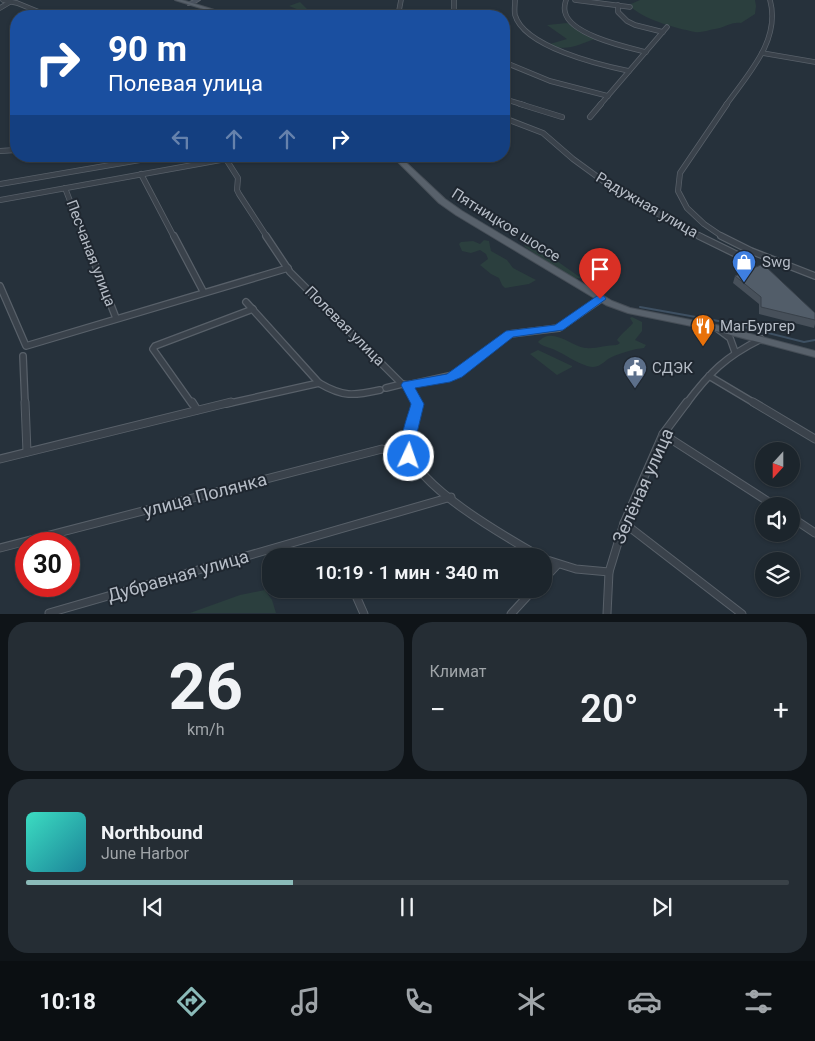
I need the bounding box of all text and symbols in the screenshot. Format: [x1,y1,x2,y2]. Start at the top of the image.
text: 90 m [108,29,187,70]
icon: right [25,30,90,95]
text: Полевая улица [108,71,263,96]
icon: left [167,125,195,153]
icon: ahead [220,125,248,153]
icon: ahead [273,125,301,153]
icon: right [326,125,354,153]
street label: Радужная улица [593,168,701,242]
street label: Пятницкое шоссе [448,184,564,266]
street label: Песчаная улица [62,197,120,309]
pin [579,248,621,299]
shop icon: Swg [731,249,757,283]
place label: Swg [762,253,791,271]
icon: arrive [586,255,614,283]
street label: Полевая улица [301,282,389,370]
restaurant icon: МагБургер [690,313,716,347]
place label: МагБургер [720,317,795,335]
public building icon: СДЭК [622,355,648,389]
place label: СДЭК [652,359,693,377]
street label: Зелёная улица [608,425,677,547]
position arrow [382,429,434,481]
north arrow [755,442,800,488]
map controls [755,442,800,597]
street label: улица Полянка [141,468,269,521]
button: sound [755,497,800,542]
speed limit sign: 30 [15,532,80,597]
street label: Дубравная улица [105,545,251,606]
button: layers [755,552,800,597]
text: 10:19 · 1 мин · 340 m [315,561,499,584]
text: 26 [168,649,243,725]
text: Климат [430,662,486,681]
text: 20° [580,687,638,731]
text: − [430,693,446,726]
text: + [773,693,789,726]
text: km/h [187,720,225,739]
text: Northbound [101,821,203,844]
text: June Harbor [101,844,189,863]
icon: previous [139,893,167,921]
icon: pause [393,893,421,921]
icon: next [648,893,676,921]
icon: directions [174,984,209,1019]
icon: music [288,984,323,1019]
icon: phone [401,984,436,1019]
icon: climate [514,984,549,1019]
icon: car [627,984,662,1019]
icon: filters [741,984,776,1019]
text: 10:18 [39,989,96,1014]

